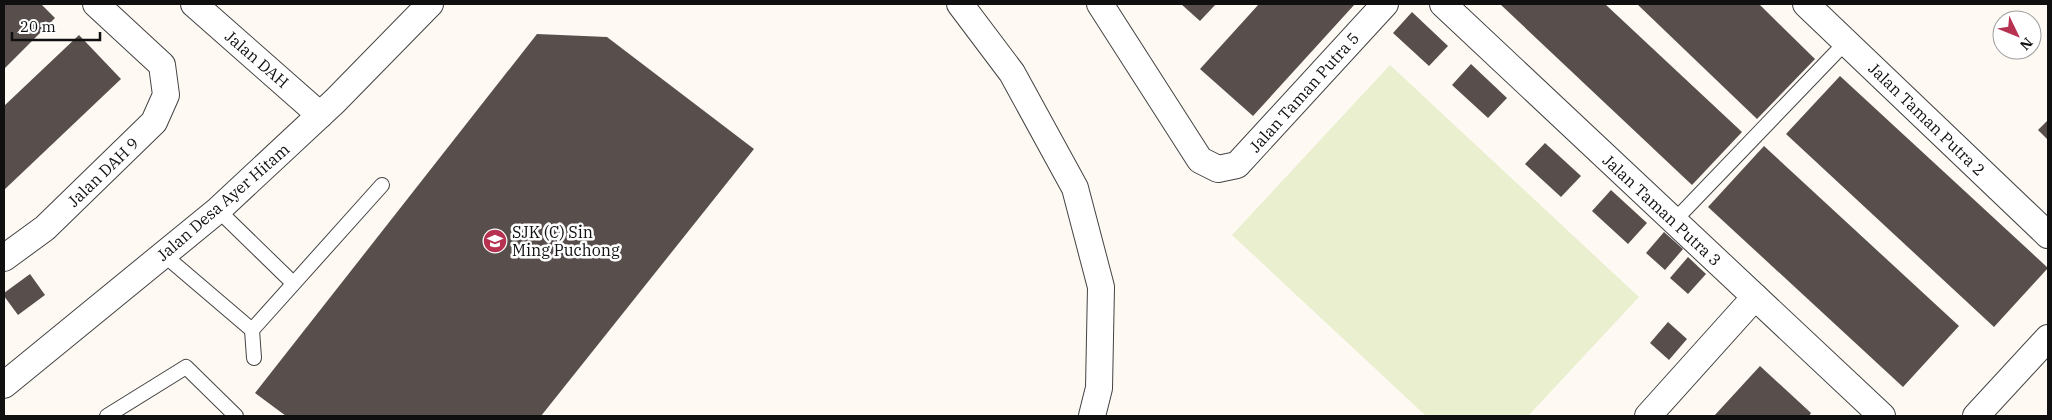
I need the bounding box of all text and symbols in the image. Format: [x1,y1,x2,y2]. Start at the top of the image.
scale bar [12,10,100,42]
north arrow [1992,10,2042,60]
text: 20 m [20,17,56,36]
street label: Jalan DAH [221,26,293,92]
street label: Jalan Taman Putra 5 [1245,28,1363,156]
text: N [2016,34,2037,54]
street label: Jalan Taman Putra 2 [1864,58,1990,180]
street label: Jalan DAH 9 [63,133,143,211]
street label: Jalan Desa Ayer Hitam [153,139,293,265]
street label: Jalan Taman Putra 3 [1599,150,1725,270]
place label: SJK (C) Sin Ming Puchong [512,222,620,260]
school or university icon: SJK (C) Sin Ming Puchong [482,228,508,254]

